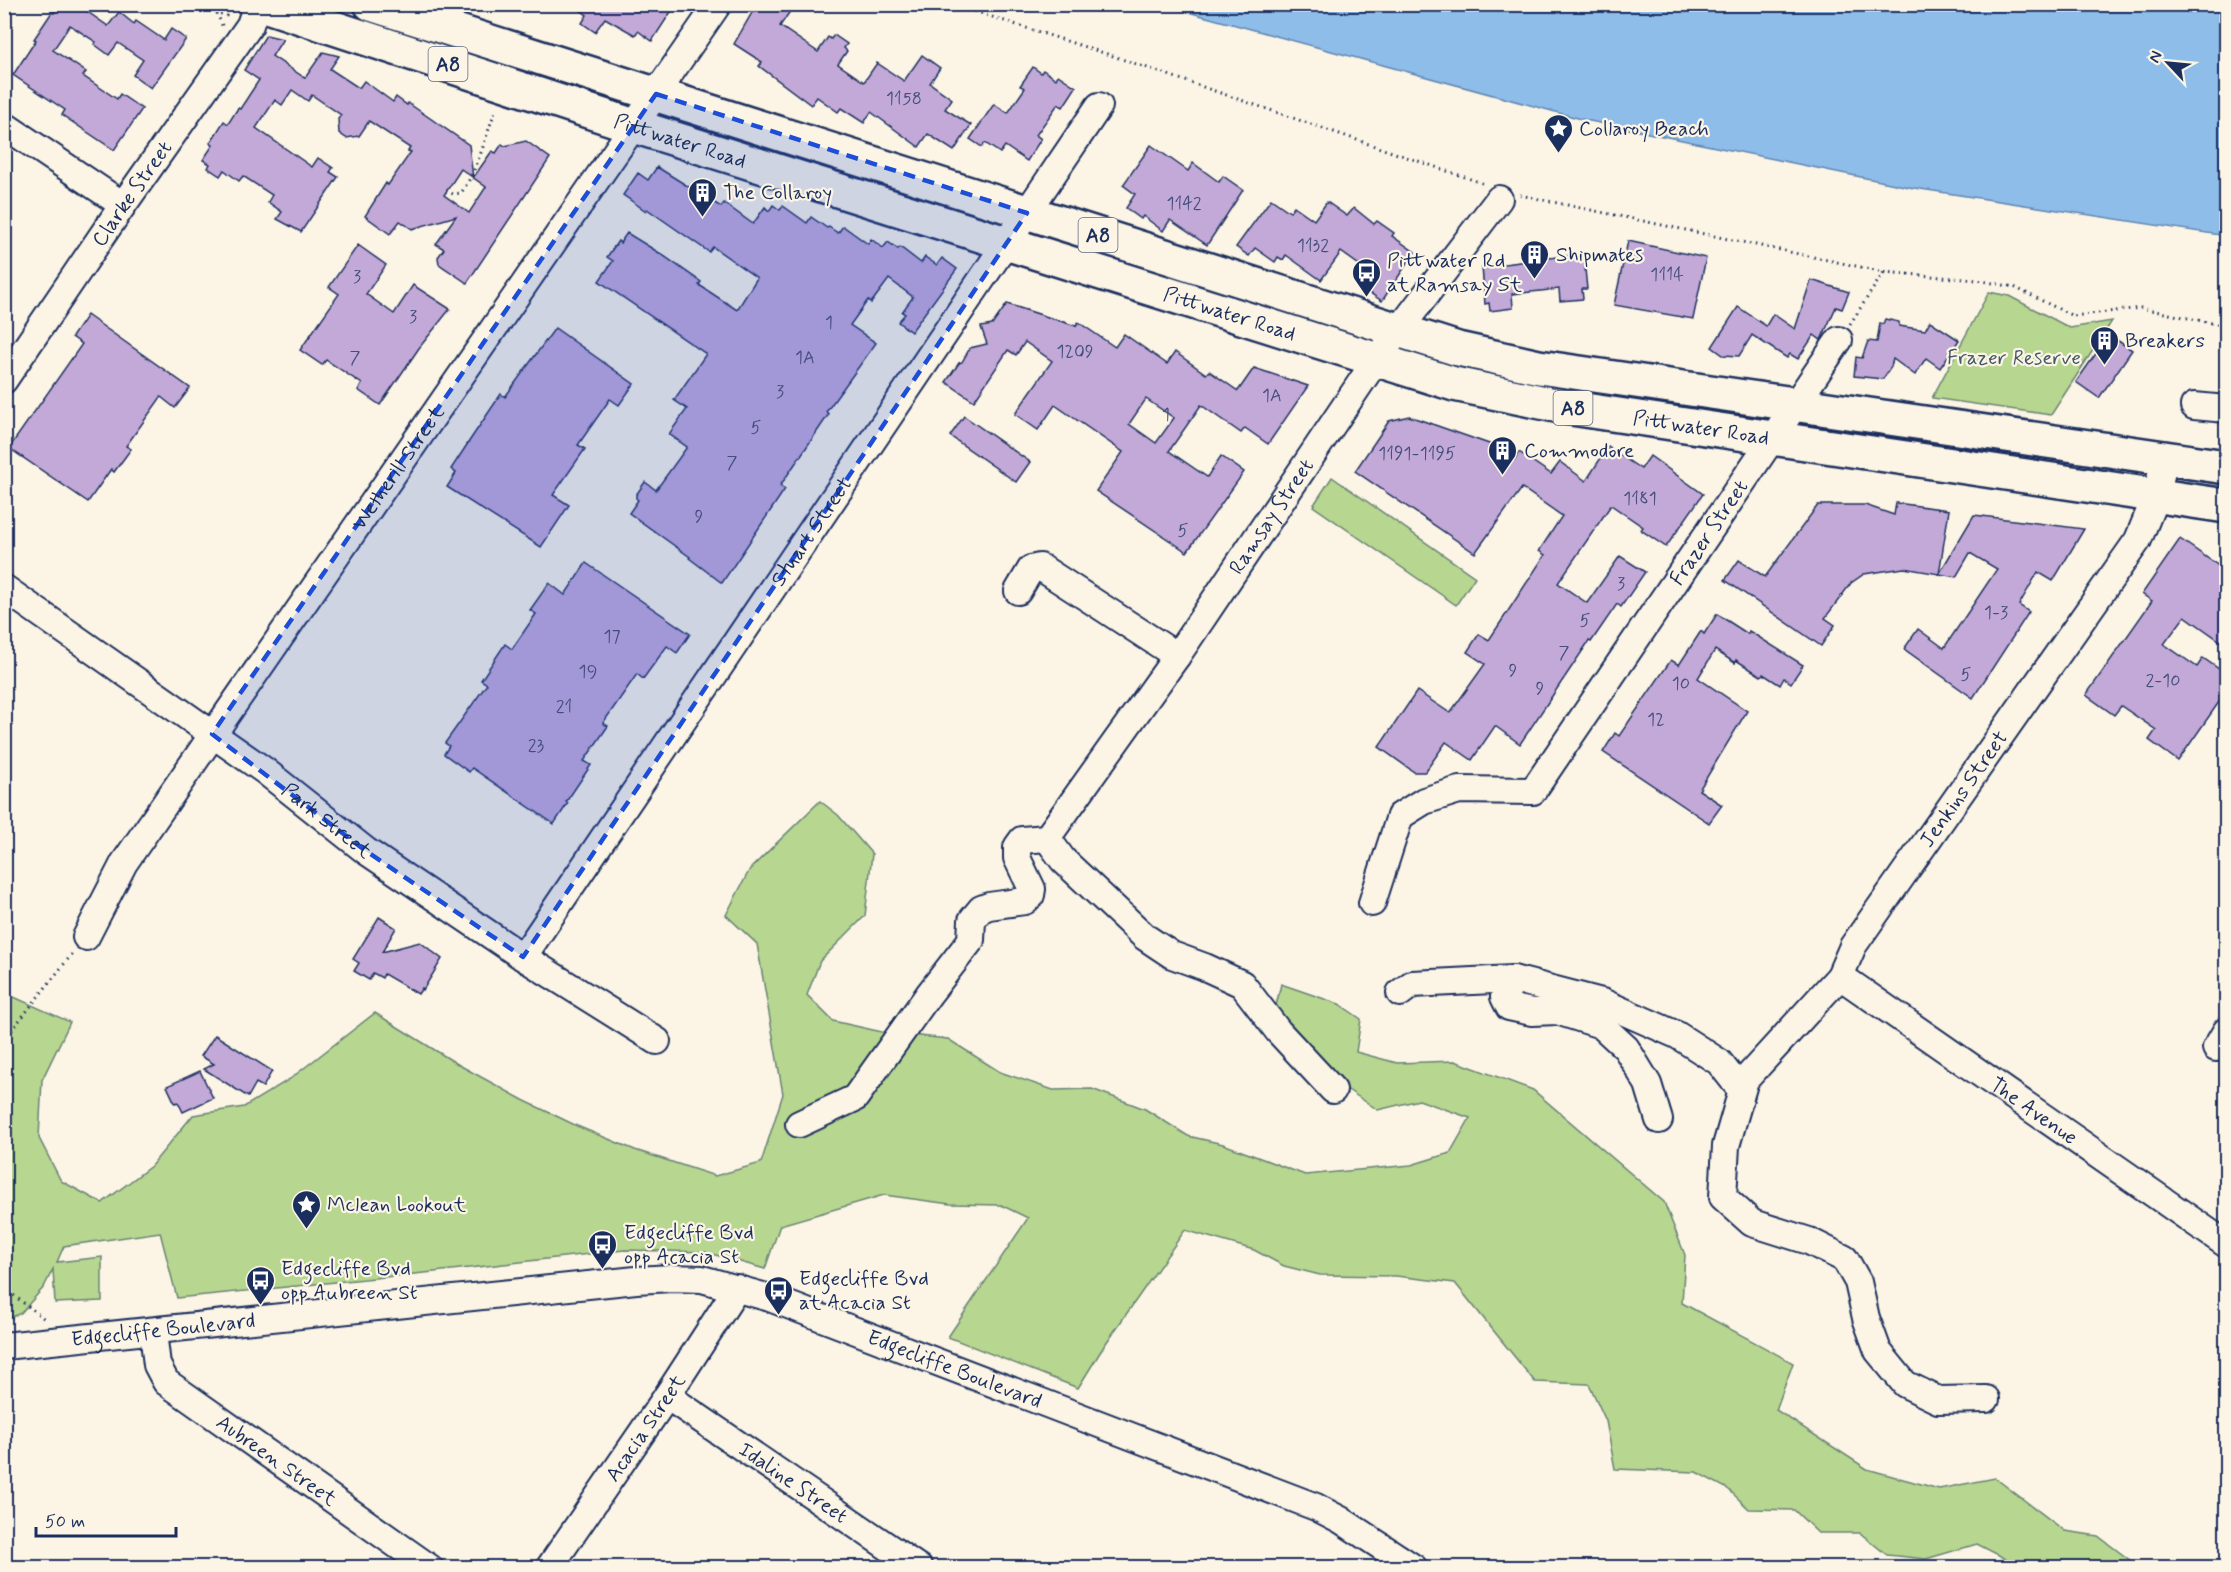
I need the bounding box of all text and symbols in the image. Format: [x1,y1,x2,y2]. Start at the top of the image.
north arrow [2138,33,2198,93]
road number: A8 [428,47,468,81]
text: N [2144,48,2168,66]
house number: 1158 [886,87,922,111]
street label: Pittwater Road [610,107,750,175]
place icon: Collaroy Beach [1542,112,1574,154]
place label: Collaroy Beach [1579,115,1709,143]
street label: Clarke Street [86,135,179,252]
building icon: The Collaroy [686,176,718,218]
place label: The Collaroy [723,179,832,207]
house number: 1142 [1166,192,1202,216]
road number: A8 [1078,218,1118,252]
house number: 1132 [1297,234,1329,258]
building icon: Shipmates [1519,238,1551,280]
place label: Shipmates [1556,241,1643,269]
place label: Pittwater Rd at Ramsay St [1387,247,1523,299]
bus stop icon: Pittwater Rd at Ramsay St [1350,256,1382,298]
house number: 1114 [1650,263,1684,287]
house number: 3 [353,265,361,289]
street label: Pittwater Road [1160,280,1299,348]
house number: 3 [409,305,417,329]
house number: 1 [825,311,833,335]
building icon: Breakers [2088,324,2120,366]
place label: Breakers [2125,327,2205,355]
house number: 1209 [1056,340,1094,364]
park label: Frazer Reserve [1947,344,2081,372]
house number: 7 [350,346,361,370]
house number: 1A [795,346,815,370]
house number: 3 [776,380,784,404]
house number: 1A [1262,384,1282,408]
road number: A8 [1554,391,1592,425]
street label: Wetherill Street [346,400,451,536]
house number: 1 [1162,403,1170,427]
street label: Pittwater Road [1631,404,1771,452]
house number: 5 [751,416,762,440]
building icon: Commodore [1487,434,1519,476]
place label: Commodore [1524,437,1634,465]
house number: 1191-1195 [1378,442,1456,466]
house number: 7 [727,451,738,475]
street label: Ramsay Street [1223,453,1321,580]
street label: Stuart Street [765,471,859,592]
street label: Frazer Street [1664,474,1755,591]
house number: 1181 [1623,487,1657,511]
house number: 9 [695,505,704,529]
house number: 5 [1178,519,1189,543]
house number: 3 [1617,572,1625,596]
house number: 1-3 [1984,601,2008,625]
house number: 5 [1580,609,1591,633]
house number: 17 [603,625,621,649]
house number: 7 [1559,641,1570,665]
house number: 9 [1509,659,1518,683]
house number: 19 [579,660,597,684]
house number: 5 [1961,663,1972,687]
house number: 2-10 [2145,669,2181,693]
house number: 10 [1672,672,1690,696]
house number: 9 [1536,677,1545,701]
house number: 21 [556,695,572,719]
house number: 12 [1647,708,1665,732]
street label: Jenkins Street [1913,725,2015,853]
house number: 23 [528,734,545,758]
street label: Park Street [276,777,378,866]
street label: The Avenue [1984,1071,2083,1152]
place icon: Mclean Lookout [290,1188,322,1230]
place label: Mclean Lookout [327,1191,467,1219]
place label: Edgecliffe Bvd opp Acacia St [624,1219,754,1271]
bus stop icon: Edgecliffe Bvd opp Acacia St [587,1228,619,1270]
place label: Edgecliffe Bvd opp Aubreen St [281,1255,418,1307]
bus stop icon: Edgecliffe Bvd opp Aubreen St [244,1264,276,1306]
place label: Edgecliffe Bvd at Acacia St [799,1265,929,1317]
bus stop icon: Edgecliffe Bvd at Acacia St [762,1274,794,1316]
street label: Edgecliffe Boulevard [70,1307,257,1354]
street label: Edgecliffe Boulevard [863,1324,1046,1416]
street label: Acacia Street [599,1369,693,1488]
street label: Aubreen Street [210,1409,343,1513]
street label: Idaline Street [733,1436,853,1530]
scale bar [36,1500,176,1538]
text: 50 m [45,1510,85,1534]

